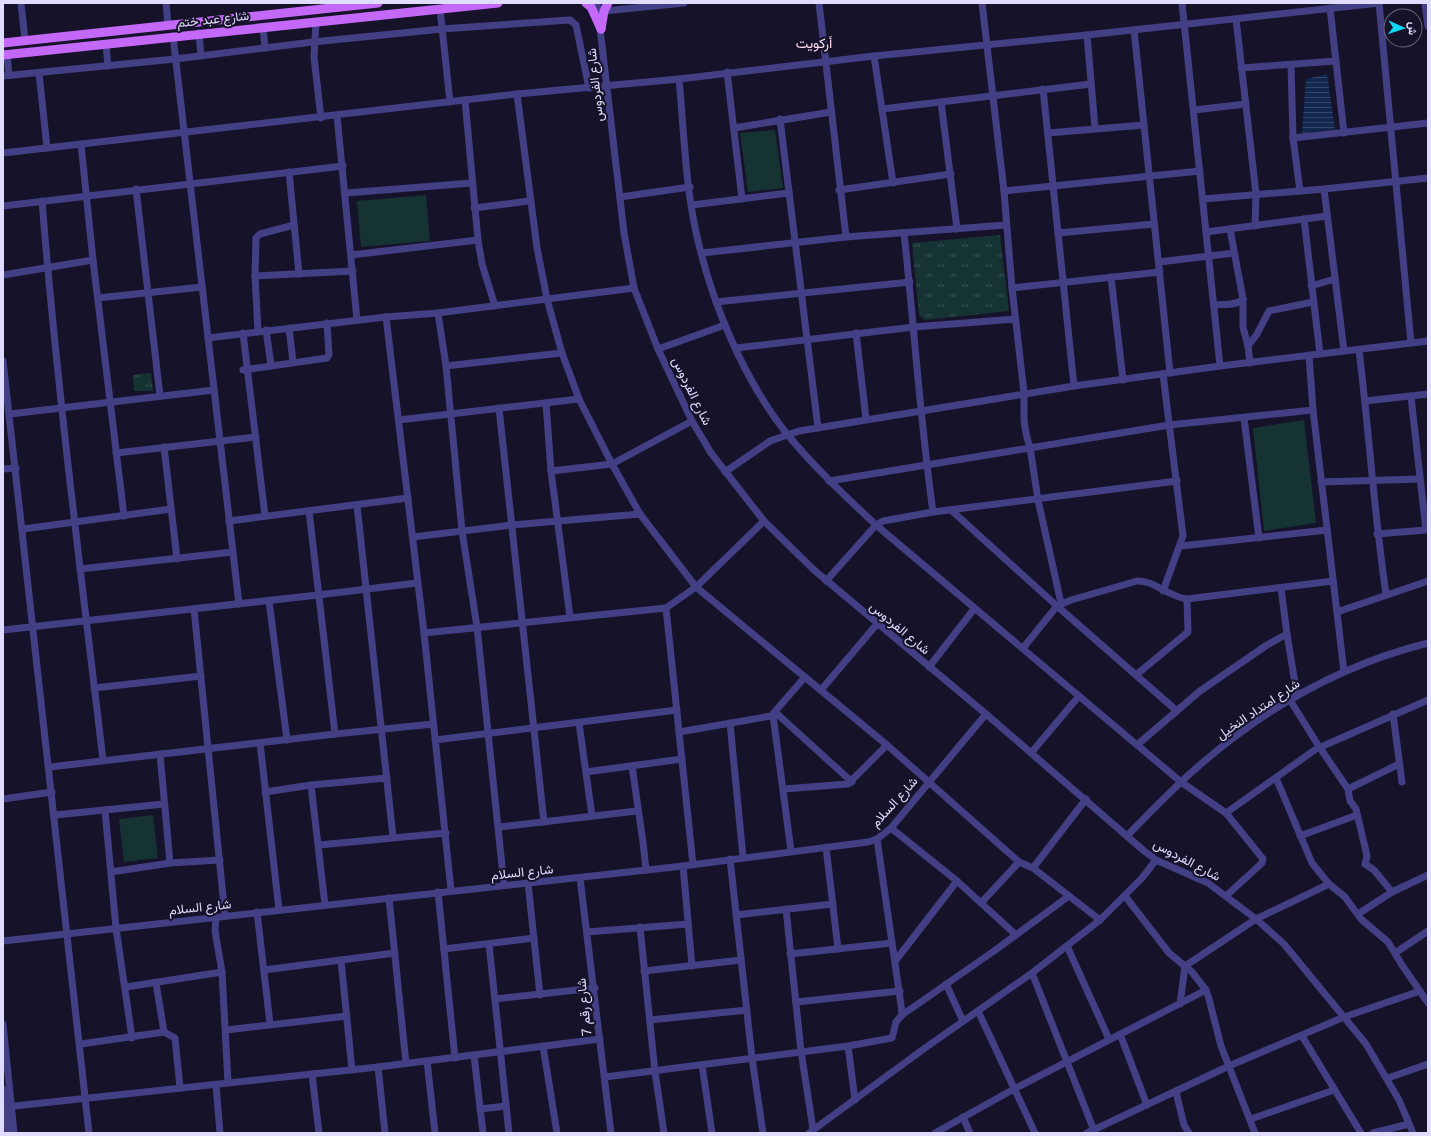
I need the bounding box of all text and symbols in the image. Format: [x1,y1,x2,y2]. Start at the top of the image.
street label: شارع عبد ختم [176,8,250,32]
north arrow [1383,8,1423,48]
text: ش [1406,22,1419,35]
district label: أركويت [796,35,832,52]
street label: شارع الفردوس [584,47,608,123]
street label: شارع الفردوس [667,354,715,428]
street label: شارع الفردوس [866,599,933,659]
street label: شارع امتداد النخيل [1214,676,1304,744]
street label: شارع السلام [867,774,922,832]
street label: شارع الفردوس [1150,836,1223,886]
street label: شارع السلام [490,861,554,885]
street label: شارع السلام [168,896,232,920]
street label: شارع رقم 7 [574,977,596,1037]

